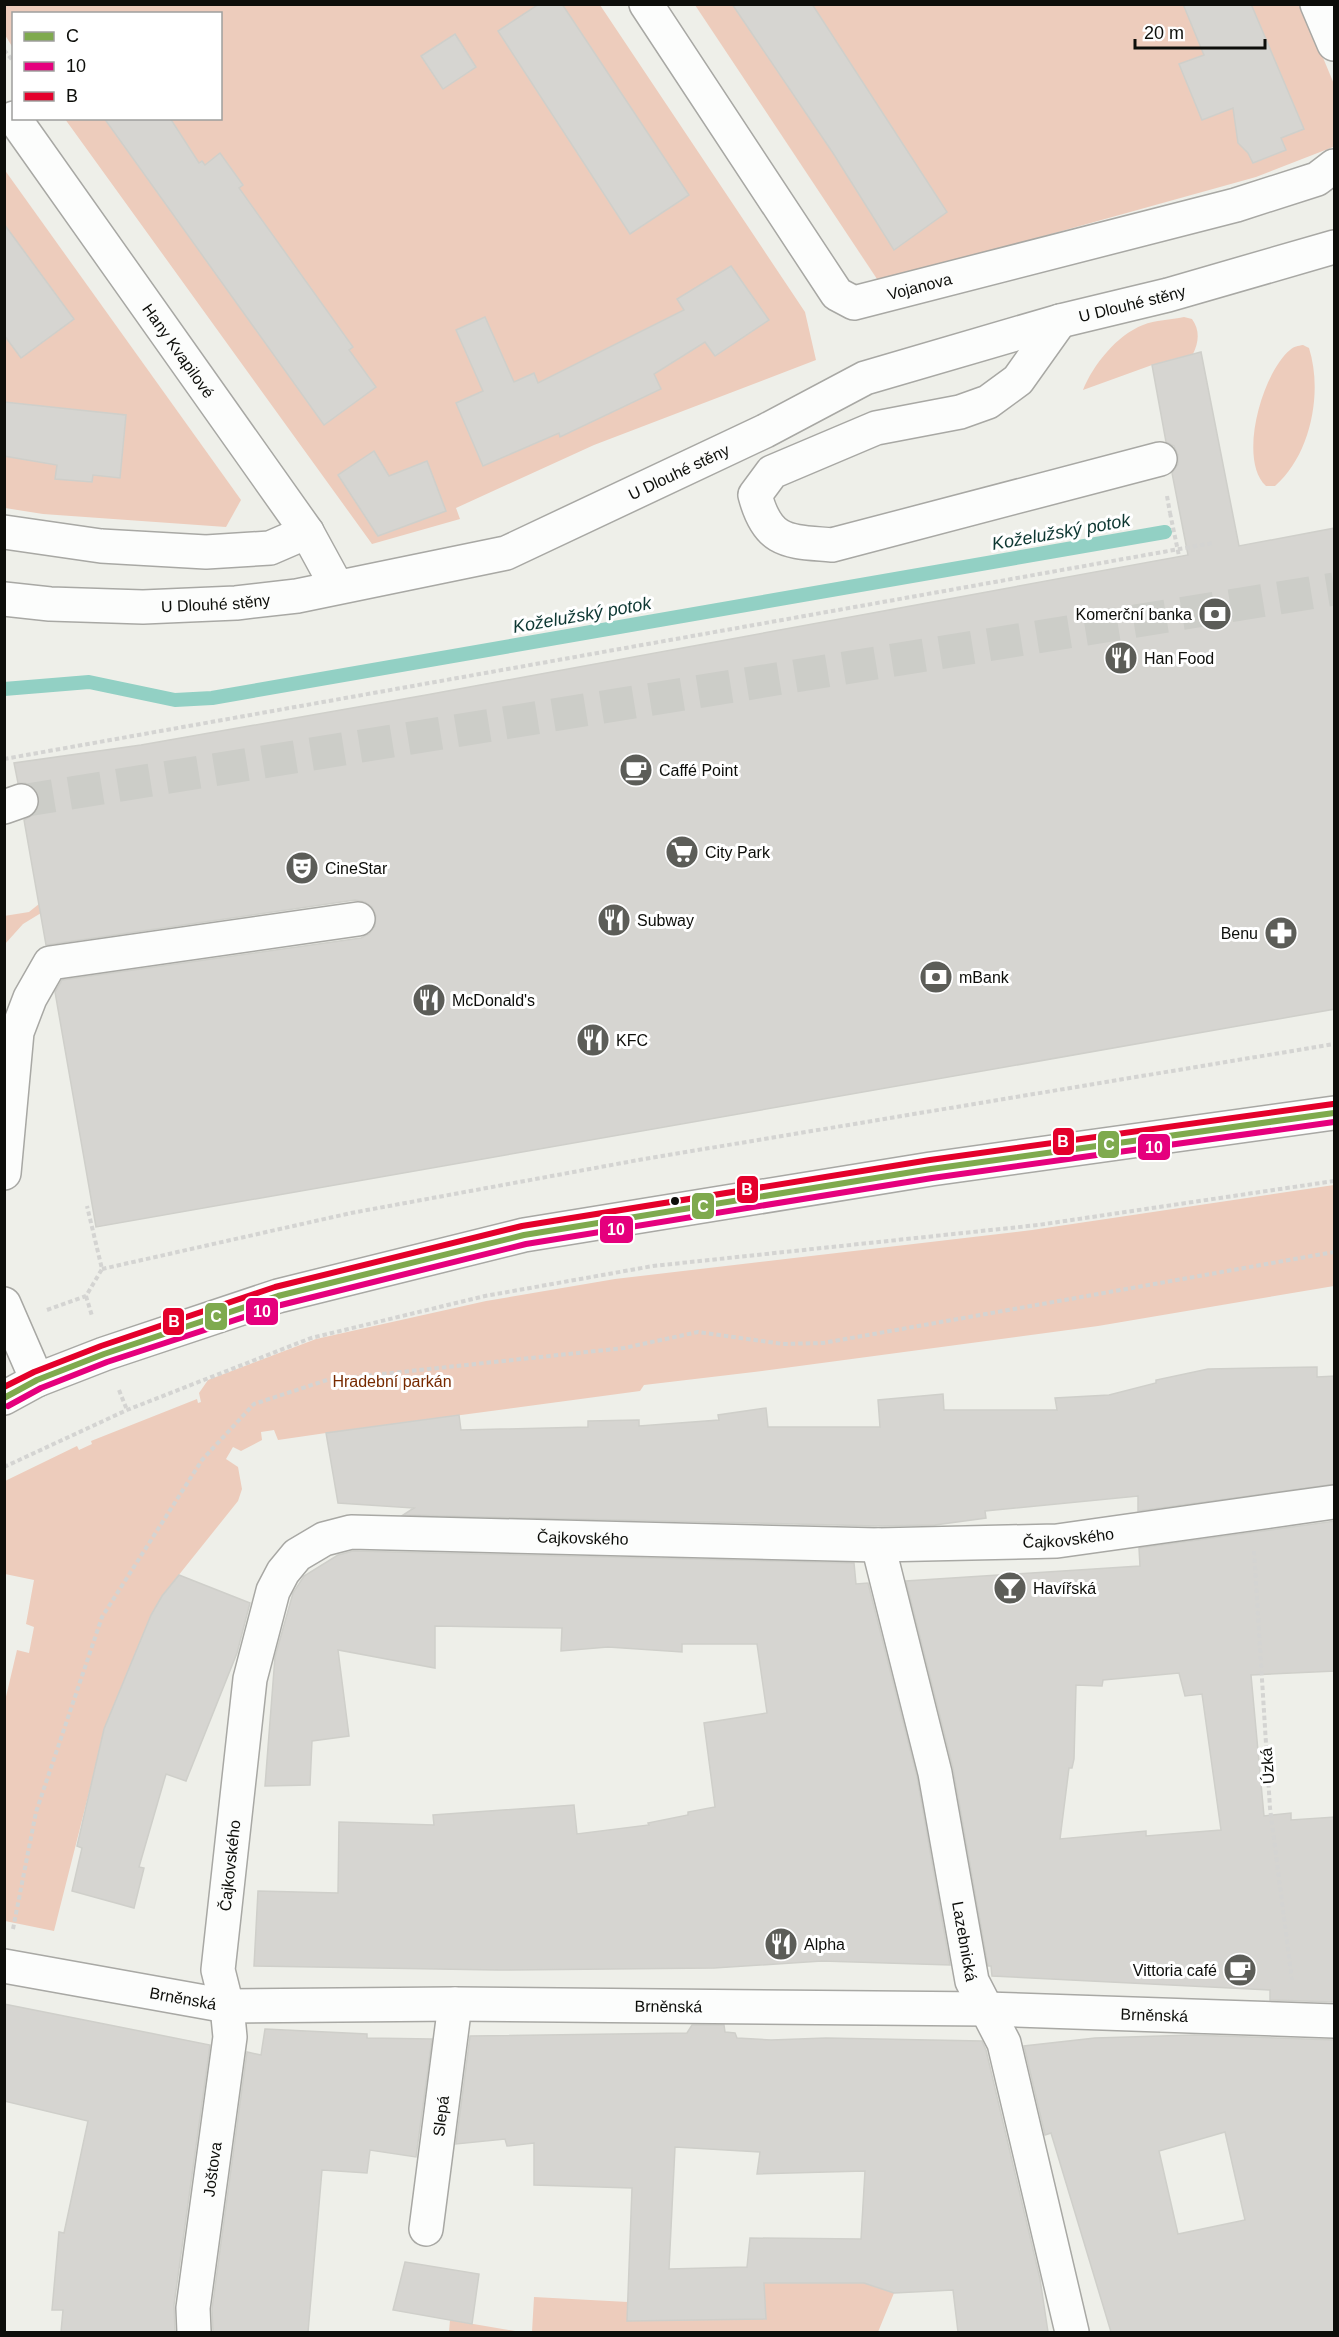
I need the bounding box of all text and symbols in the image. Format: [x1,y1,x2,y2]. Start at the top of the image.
legend [12,12,222,120]
scale bar [1135,12,1266,50]
text: 20 m [1144,23,1184,43]
text: C [66,26,79,46]
text: 10 [66,56,86,76]
text: B [66,86,78,106]
street label: Vojanova [885,270,954,303]
street label: U Dlouhé stěny [1077,282,1188,325]
street label: Hany Kvapilové [139,301,217,401]
street label: U Dlouhé stěny [626,441,732,503]
water label: Koželužský potok [990,510,1133,554]
street label: U Dlouhé stěny [161,591,271,615]
water label: Koželužský potok [511,593,654,637]
bank icon: Komerční banka [1197,596,1233,632]
place label: Komerční banka [1075,606,1192,623]
restaurant icon: Han Food [1103,640,1139,676]
place label: Han Food [1144,650,1214,667]
cafe icon: Caffé Point [618,752,654,788]
place label: Caffé Point [659,762,738,779]
supermarket icon: City Park [664,834,700,870]
place label: City Park [705,844,771,861]
theatre icon: CineStar [284,850,320,886]
place label: CineStar [325,860,388,877]
restaurant icon: Subway [596,902,632,938]
place label: Subway [637,912,694,929]
pharmacy icon: Benu [1263,915,1299,951]
place label: Benu [1221,925,1258,942]
bank icon: mBank [918,959,954,995]
place label: mBank [959,969,1010,986]
restaurant icon: McDonald's [411,982,447,1018]
place label: McDonald's [452,992,535,1009]
restaurant icon: KFC [575,1022,611,1058]
place label: KFC [616,1032,648,1049]
line badge: B [1052,1127,1075,1156]
line badge: C [1097,1130,1120,1159]
text: B [1057,1133,1069,1150]
line badge: 10 [1137,1133,1171,1161]
text: C [1103,1136,1115,1153]
text: 10 [1145,1139,1163,1156]
line badge: B [736,1175,759,1204]
text: B [741,1181,753,1198]
line badge: C [691,1192,715,1220]
unlabelled marker [669,1195,681,1207]
text: C [697,1198,709,1215]
line badge: 10 [599,1215,634,1244]
text: 10 [607,1221,625,1238]
line badge: 10 [245,1297,279,1326]
line badge: C [204,1302,228,1331]
text: 10 [253,1303,271,1320]
line badge: B [162,1307,185,1336]
text: C [210,1308,222,1325]
text: B [168,1313,180,1330]
park label: Hradební parkán [332,1373,452,1390]
street label: Čajkovského [1023,1525,1115,1551]
street label: Čajkovského [537,1528,629,1548]
bar icon: Havířská [992,1570,1028,1606]
place label: Havířská [1033,1580,1096,1597]
street label: Úzká [1257,1747,1277,1785]
street label: Čajkovského [216,1819,243,1912]
street label: Lazebnická [949,1900,980,1983]
restaurant icon: Alpha [763,1926,799,1962]
place label: Alpha [804,1936,845,1953]
cafe icon: Vittoria café [1222,1952,1258,1988]
place label: Vittoria café [1133,1962,1217,1979]
street label: Brněnská [148,1984,218,2013]
street label: Brněnská [635,1998,702,2015]
street label: Brněnská [1120,2006,1188,2025]
street label: Slepá [430,2095,452,2137]
street label: Joštova [200,2141,225,2198]

